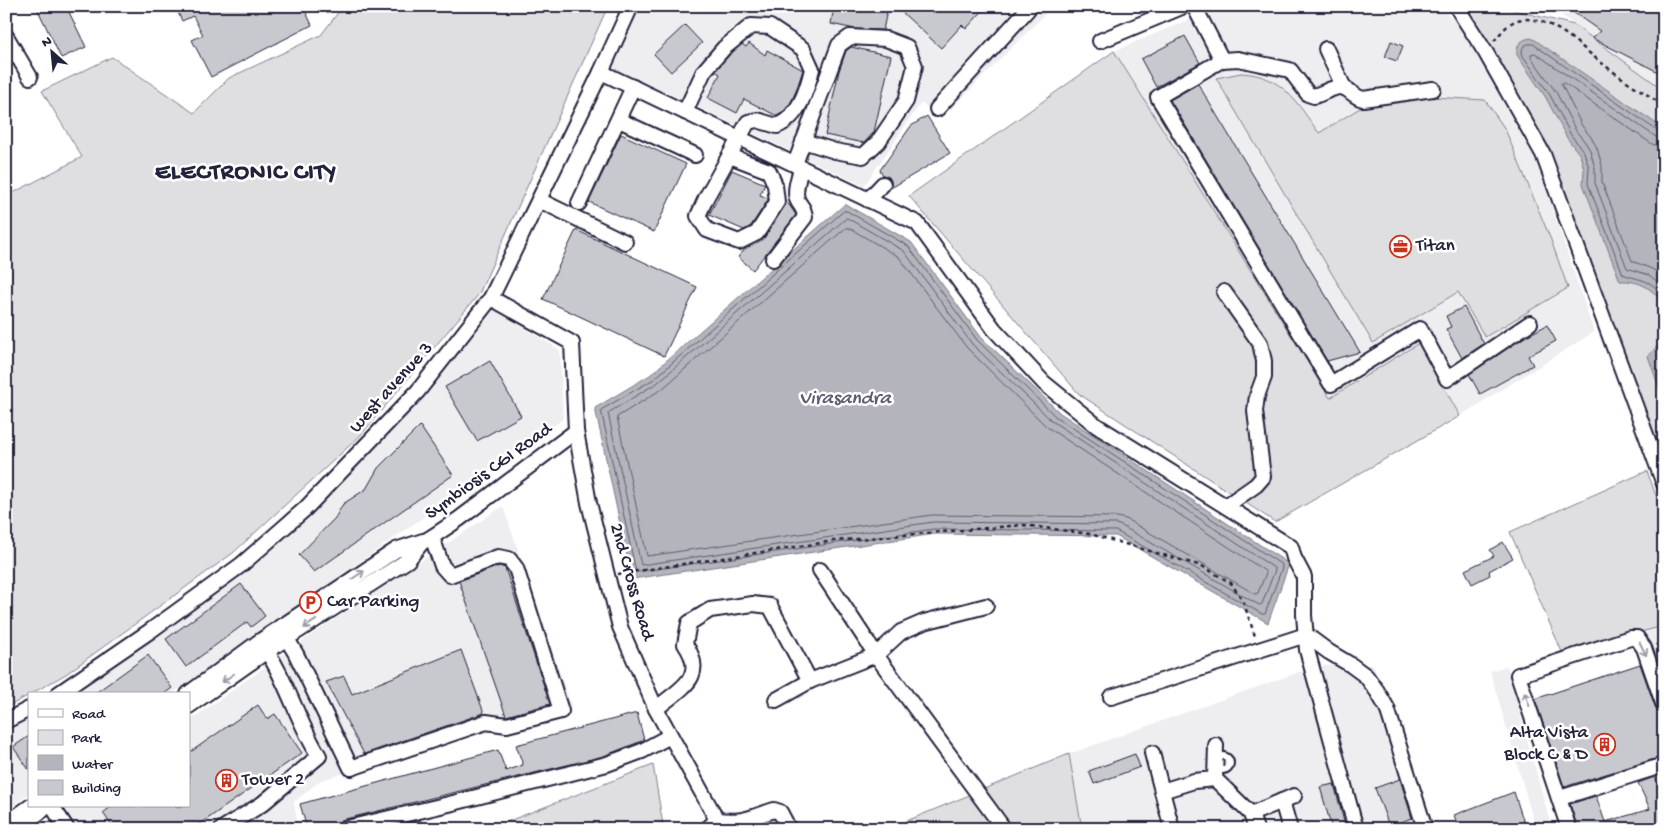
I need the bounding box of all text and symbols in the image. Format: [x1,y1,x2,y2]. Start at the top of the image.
north arrow [28,28,78,78]
text: N [39,33,55,52]
district label: ELECTRONIC CITY [155,159,337,188]
office icon: Titan [1388,234,1412,258]
place label: Titan [1415,235,1455,258]
street label: west avenue 3 [345,338,439,438]
water label: Virasandra [799,388,893,411]
street label: Symbiosis CGI Road [421,417,558,526]
street label: 2nd Cross Road [603,521,659,645]
one-way arrow [351,570,365,580]
parking icon: Car Parking [299,590,323,614]
place label: Car Parking [327,591,419,614]
one-way arrow [303,619,317,629]
one-way arrow [1639,641,1648,656]
one-way arrow [221,673,235,683]
one-way arrow [1521,691,1531,707]
legend [28,692,190,808]
text: Road [72,706,106,724]
place label: Alta Vista Block C & D [1503,722,1589,767]
text: Park [71,730,102,748]
building icon: Alta Vista Block C & D [1592,732,1616,756]
text: Water [72,756,114,774]
building icon: Tower 2 [214,768,238,792]
place label: Tower 2 [241,769,304,792]
text: Building [71,780,121,798]

